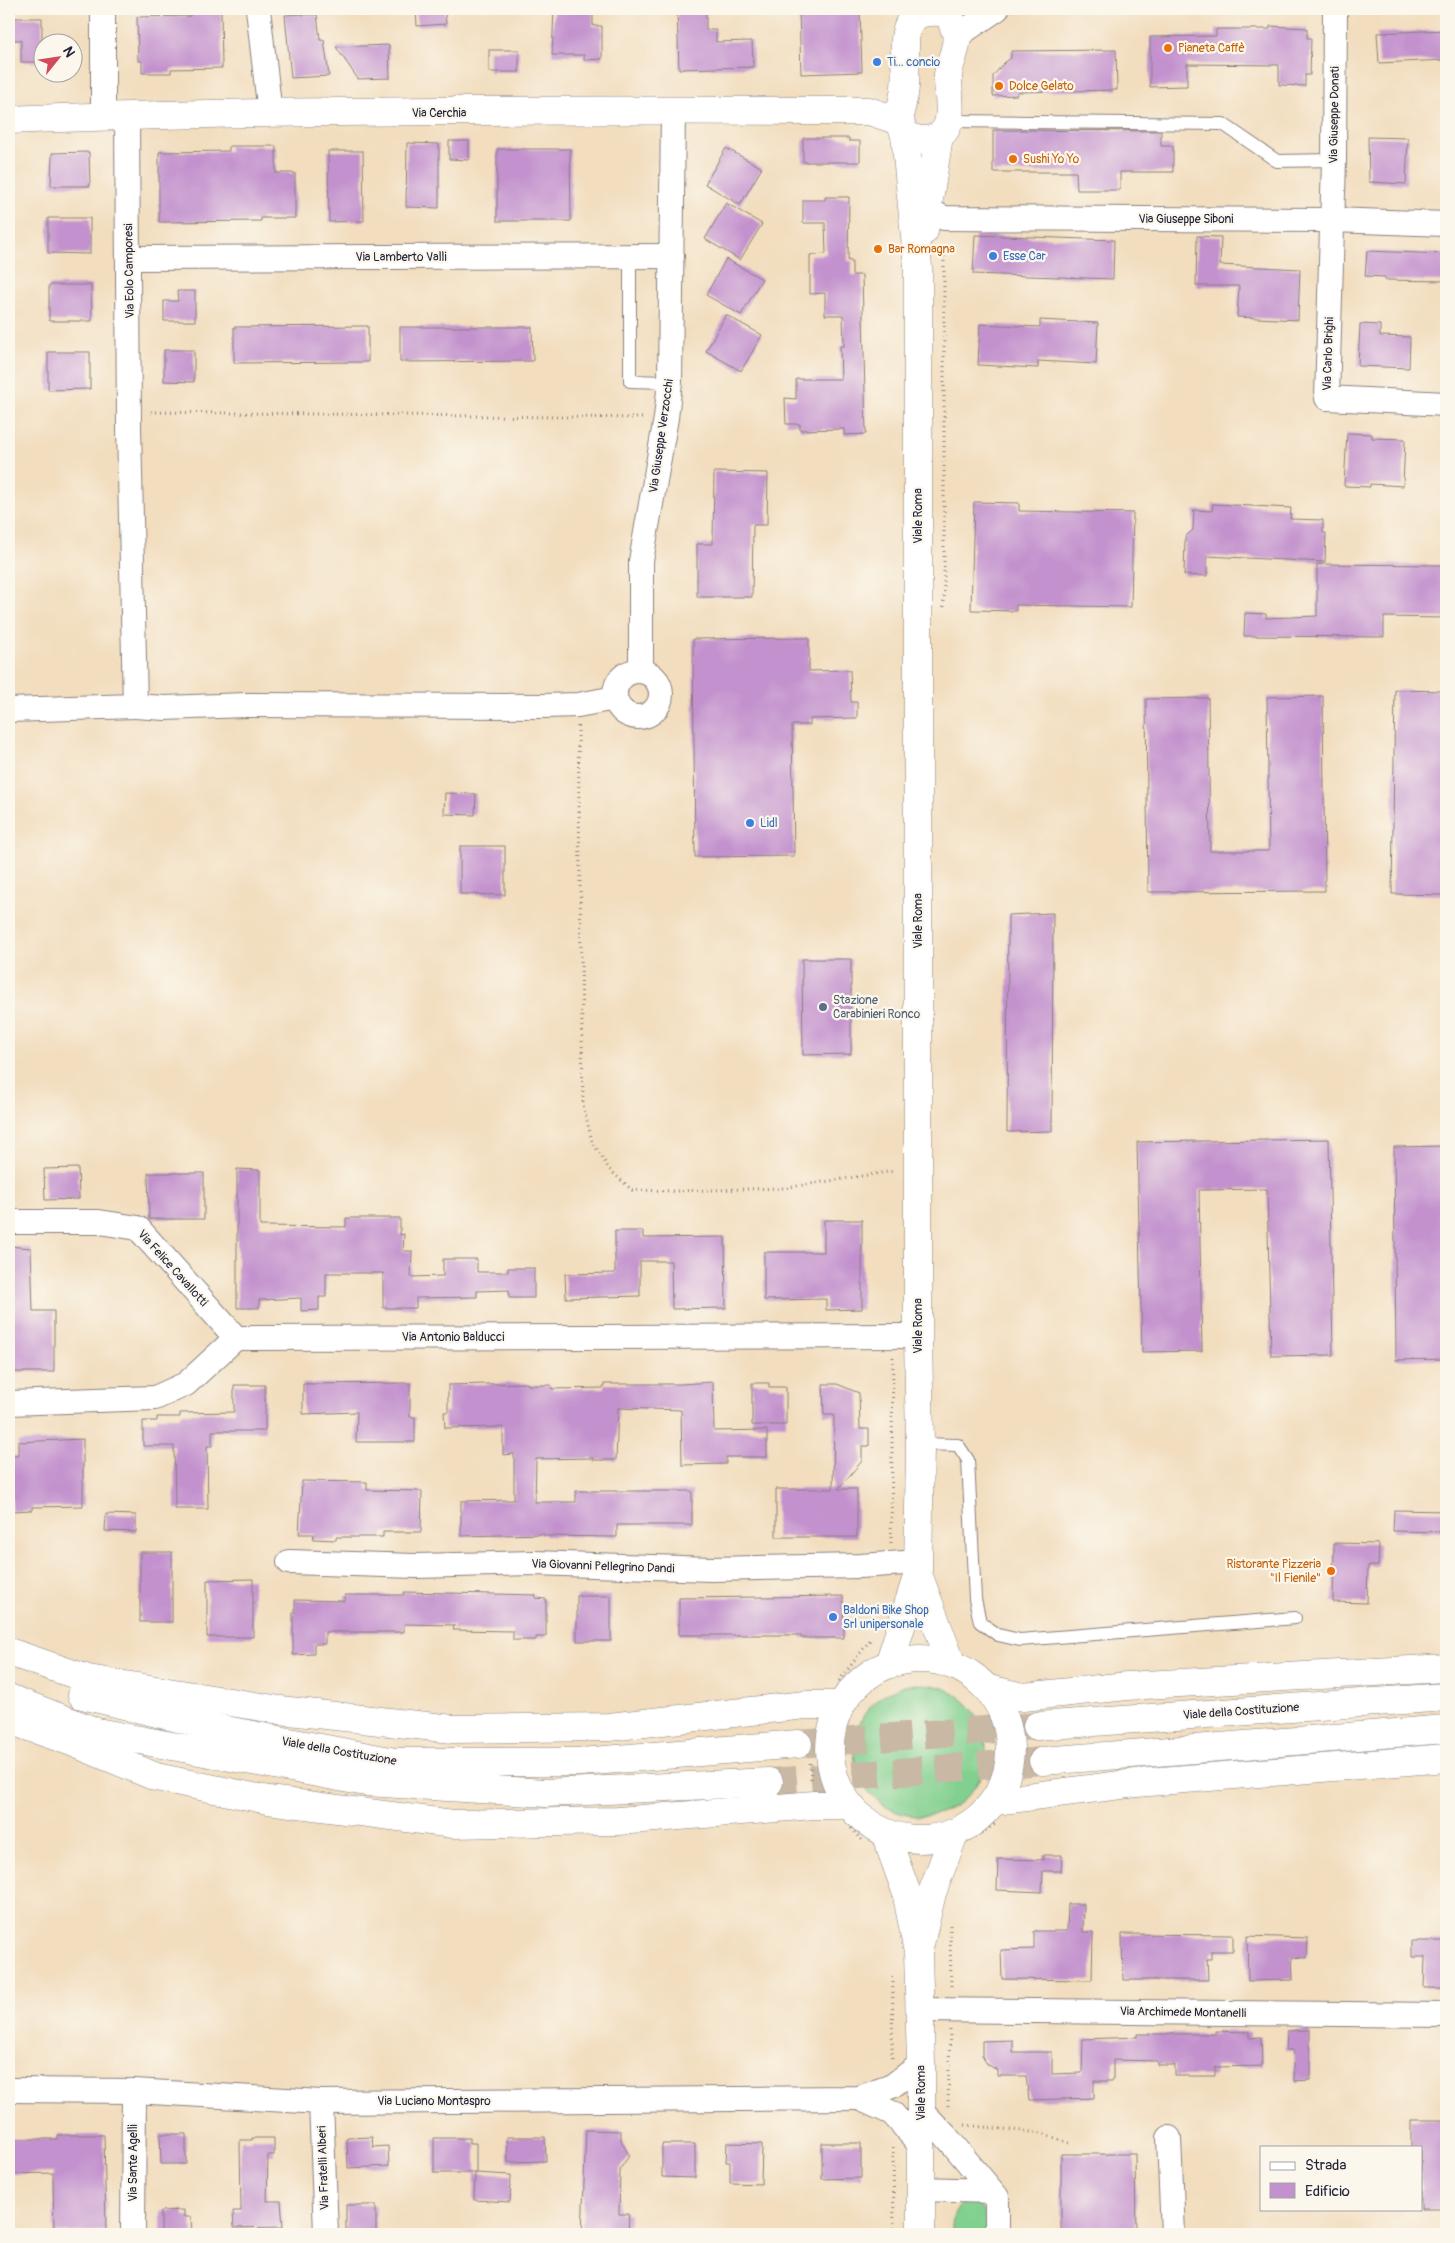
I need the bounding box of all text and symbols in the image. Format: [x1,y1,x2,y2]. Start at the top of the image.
north arrow [32,32,82,82]
place label: Pianeta Caffè [1178,41,1245,56]
marker: Pianeta Caffè [1162,42,1174,54]
text: N [59,43,79,60]
place label: Ti... concio [887,55,941,70]
marker: Ti... concio [871,56,883,68]
street label: Via Giuseppe Donati [1326,66,1343,164]
place label: Dolce Gelato [1009,79,1074,94]
marker: Dolce Gelato [993,80,1005,92]
street label: Via Cerchia [412,106,467,121]
place label: Sushi Yo Yo [1023,152,1080,167]
marker: Sushi Yo Yo [1007,153,1019,165]
street label: Via Giuseppe Siboni [1138,212,1234,227]
street label: Via Eolo Camporesi [121,223,138,319]
place label: Bar Romagna [888,242,955,257]
marker: Bar Romagna [872,243,884,255]
place label: Esse Car [1003,249,1046,264]
street label: Via Lamberto Valli [355,250,447,265]
marker: Esse Car [987,250,999,262]
street label: Via Carlo Brighi [1320,317,1337,391]
street label: Via Giuseppe Verzocchi [646,378,677,494]
street label: Viale Roma [911,488,926,544]
place label: Lidl [760,816,778,831]
marker: Lidl [744,817,756,829]
street label: Viale Roma [911,893,926,949]
place label: Stazione Carabinieri Ronco [833,993,921,1022]
marker: Stazione Carabinieri Ronco [817,1001,829,1013]
street label: Via Felice Cavallotti [134,1227,211,1310]
street label: Viale Roma [911,1298,926,1354]
street label: Via Antonio Balducci [402,1330,504,1345]
street label: Via Giovanni Pellegrino Dandi [531,1557,675,1576]
place label: Ristorante Pizzeria "Il Fienile" [1227,1557,1321,1586]
marker: Ristorante Pizzeria "Il Fienile" [1325,1565,1337,1577]
place label: Baldoni Bike Shop Srl unipersonale [843,1603,929,1632]
marker: Baldoni Bike Shop Srl unipersonale [827,1611,839,1623]
street label: Viale della Costituzione [1182,1700,1300,1723]
street label: Viale della Costituzione [280,1734,398,1769]
street label: Via Archimede Montanelli [1120,2004,1246,2021]
street label: Viale Roma [914,2065,929,2121]
street label: Via Luciano Montaspro [377,2094,491,2109]
street label: Via Sante Agelli [126,2124,141,2202]
street label: Via Fratelli Alberi [315,2126,332,2210]
legend [1260,2146,1422,2210]
text: Strada [1305,2156,1346,2175]
text: Edificio [1305,2182,1350,2201]

